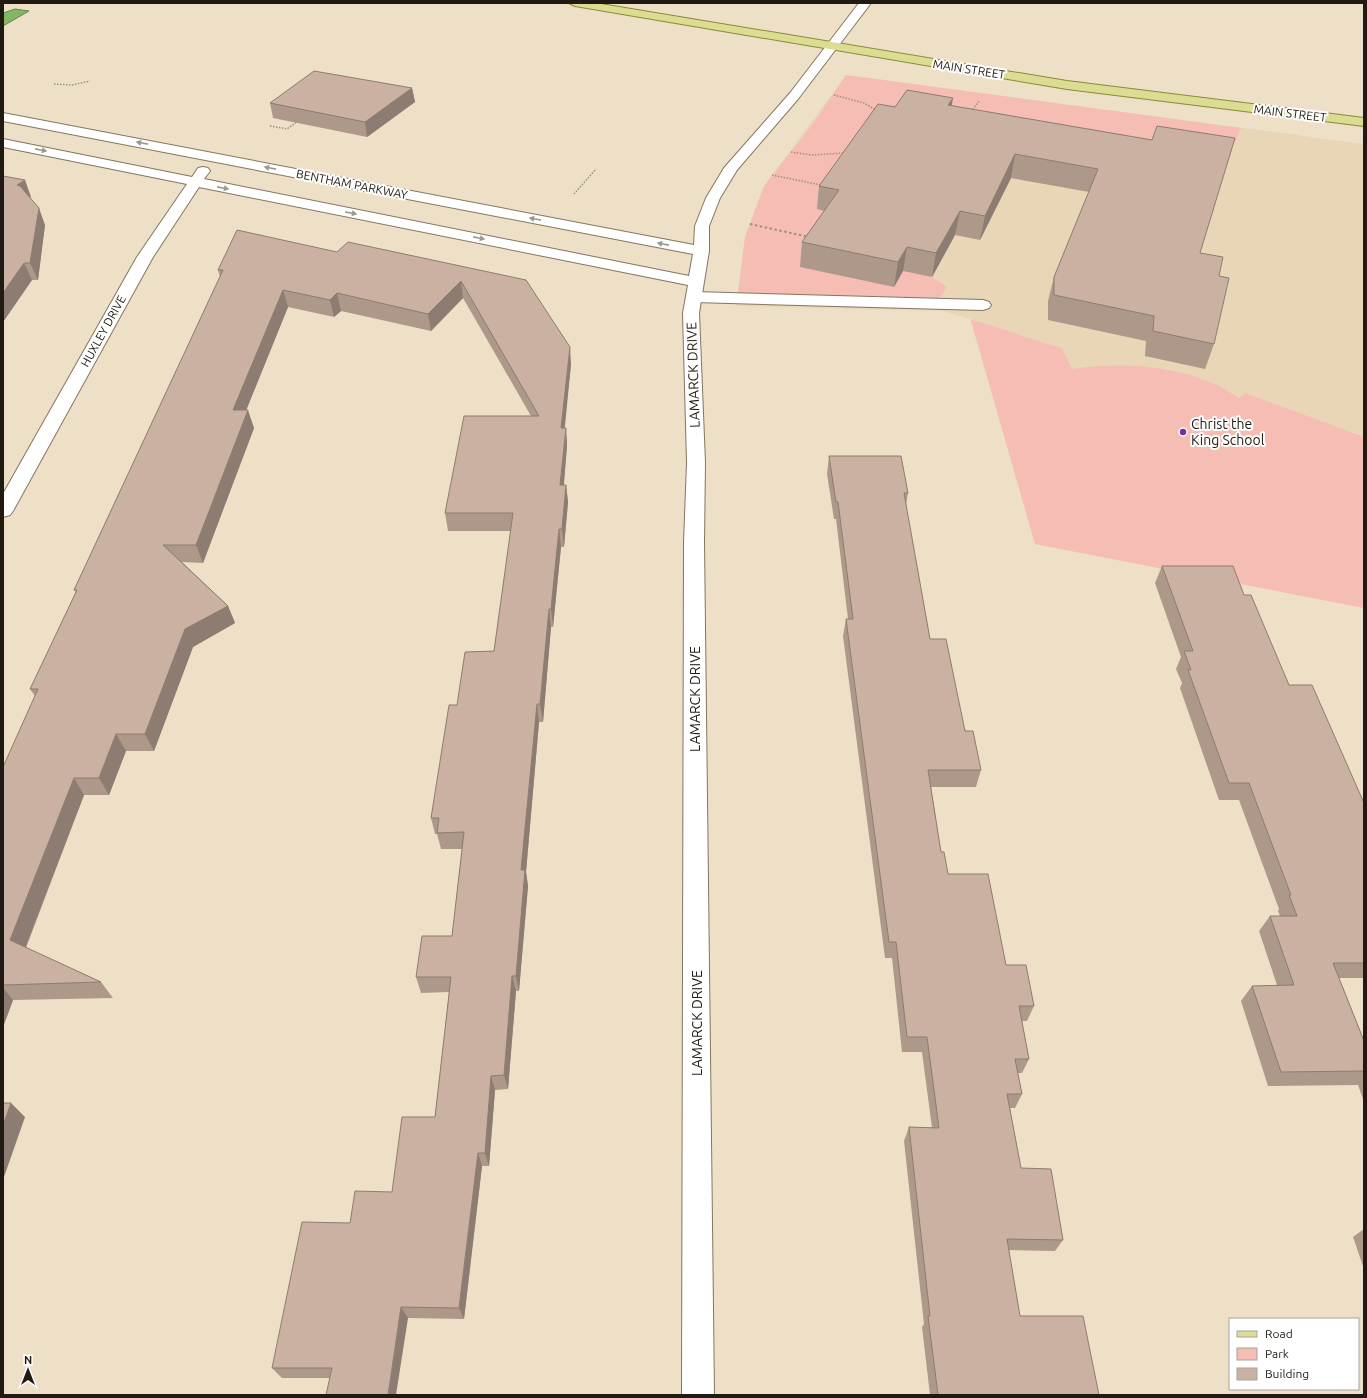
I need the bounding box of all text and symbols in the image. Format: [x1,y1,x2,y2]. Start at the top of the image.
street label: MAIN STREET [932,57,1006,81]
street label: MAIN STREET [1253,102,1327,124]
one-way arrow [136,140,149,146]
one-way arrow [35,147,47,153]
one-way arrow [264,165,276,171]
street label: BENTHAM PARKWAY [295,167,409,201]
one-way arrow [217,185,230,191]
one-way arrow [345,210,357,216]
one-way arrow [529,216,541,222]
one-way arrow [472,235,485,241]
one-way arrow [657,241,669,247]
street label: HUXLEY DRIVE [78,293,128,369]
street label: LAMARCK DRIVE [683,322,703,428]
place label: Christ the King School [1191,416,1265,448]
marker: Christ the King School [1178,427,1188,437]
street label: LAMARCK DRIVE [687,646,703,752]
street label: LAMARCK DRIVE [689,970,705,1076]
legend [1229,1318,1359,1390]
text: Road [1265,1327,1293,1340]
text: Park [1265,1347,1289,1360]
north arrow [8,1350,48,1390]
text: N [24,1354,32,1366]
text: Building [1265,1367,1309,1380]

